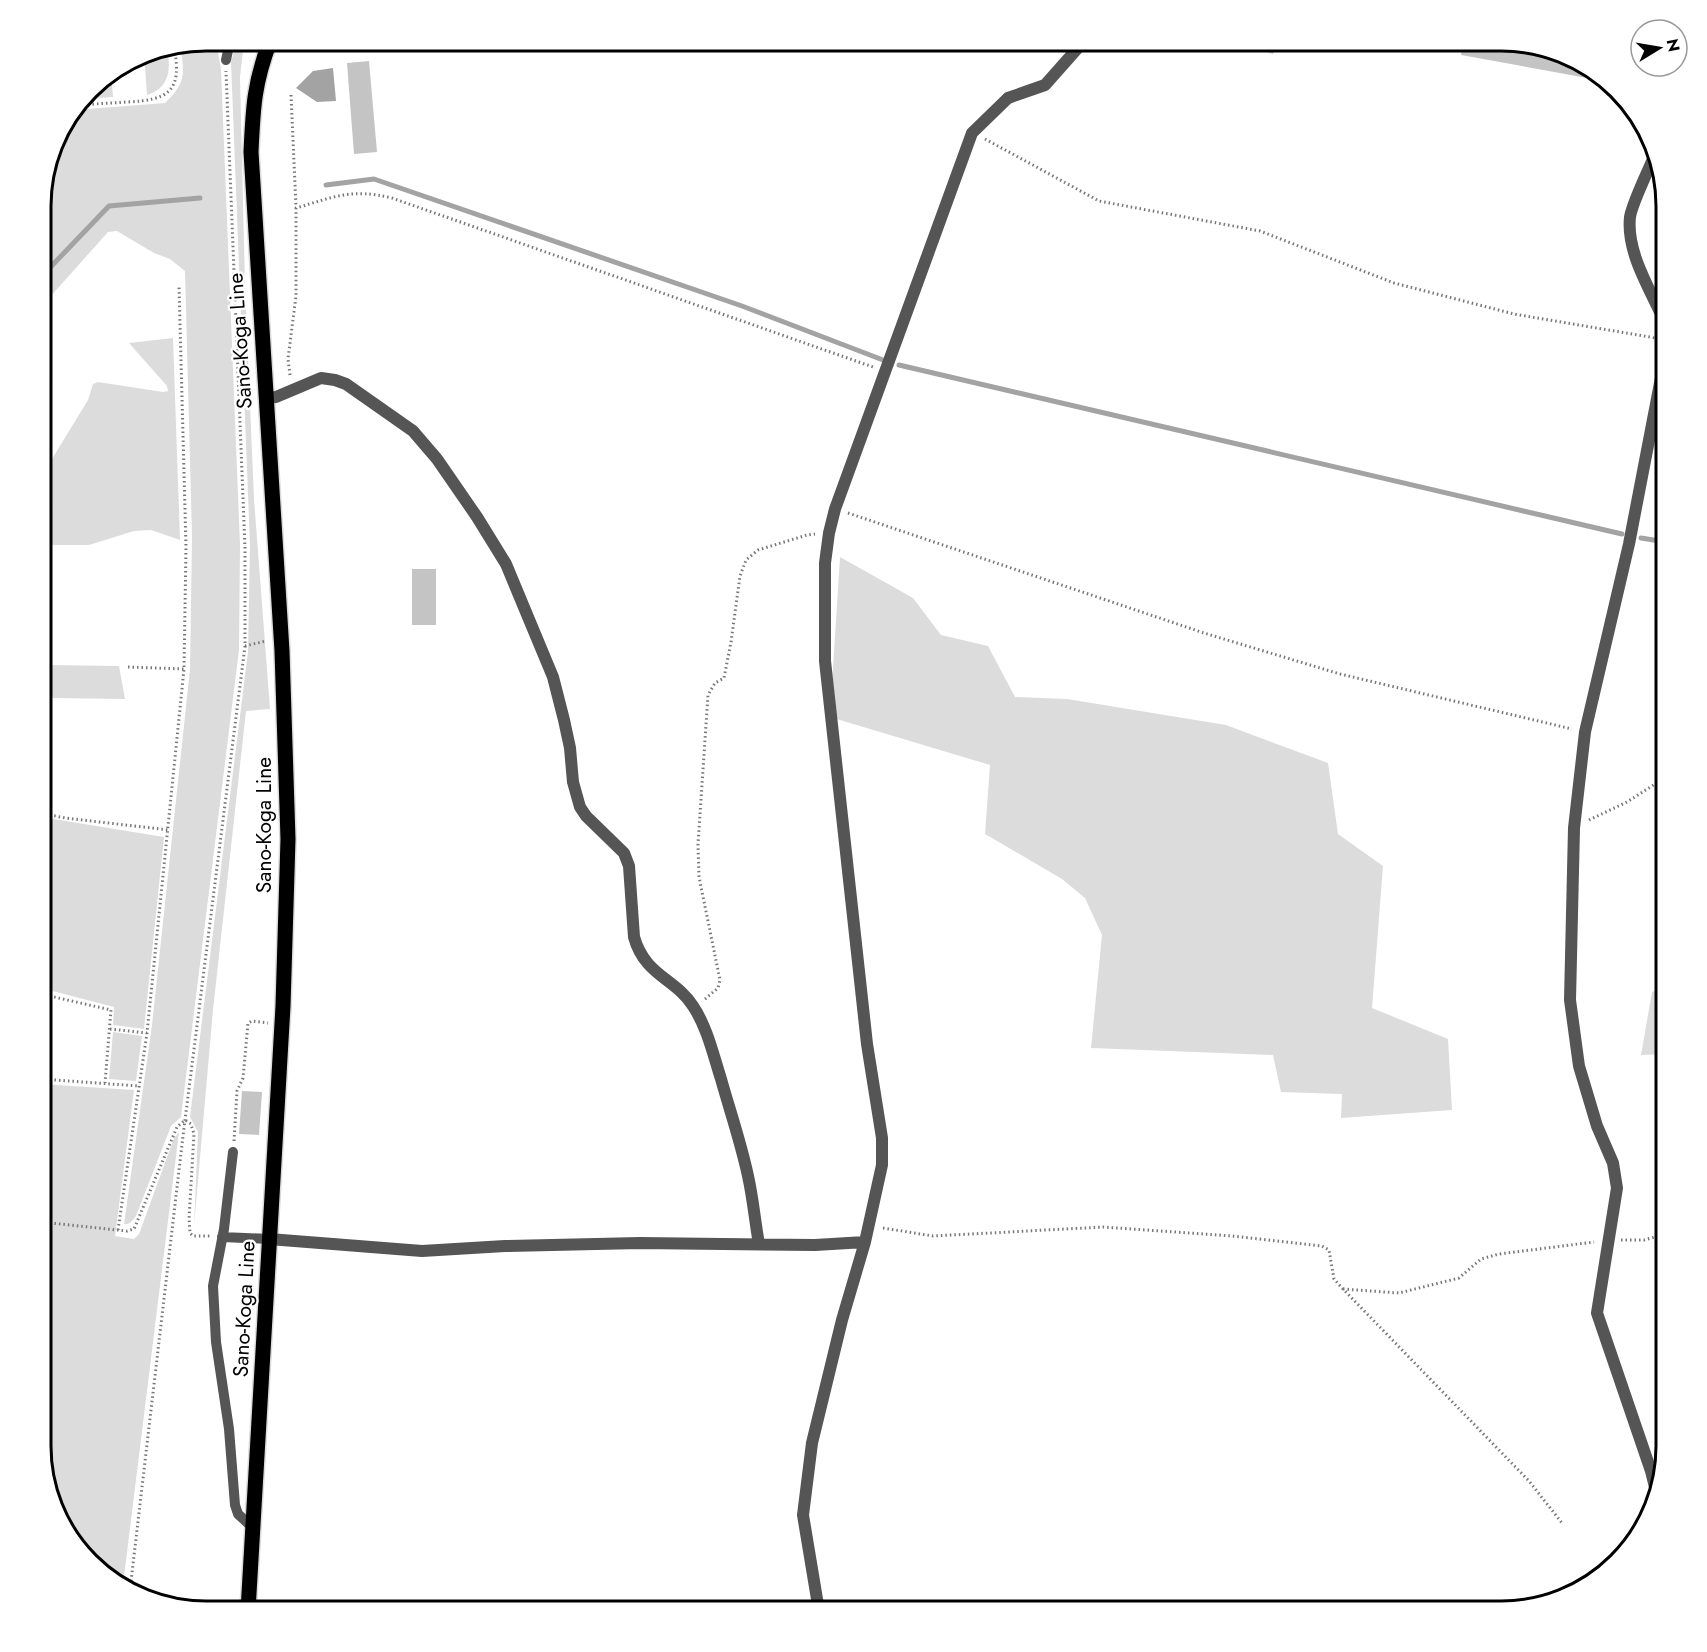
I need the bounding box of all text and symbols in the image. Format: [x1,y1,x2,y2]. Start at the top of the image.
north arrow [1629,18,1689,78]
text: N [1661,37,1686,54]
street label: Sano-Koga Line [220,272,260,410]
street label: Sano-Koga Line [249,757,279,893]
street label: Sano-Koga Line [225,1240,263,1378]

